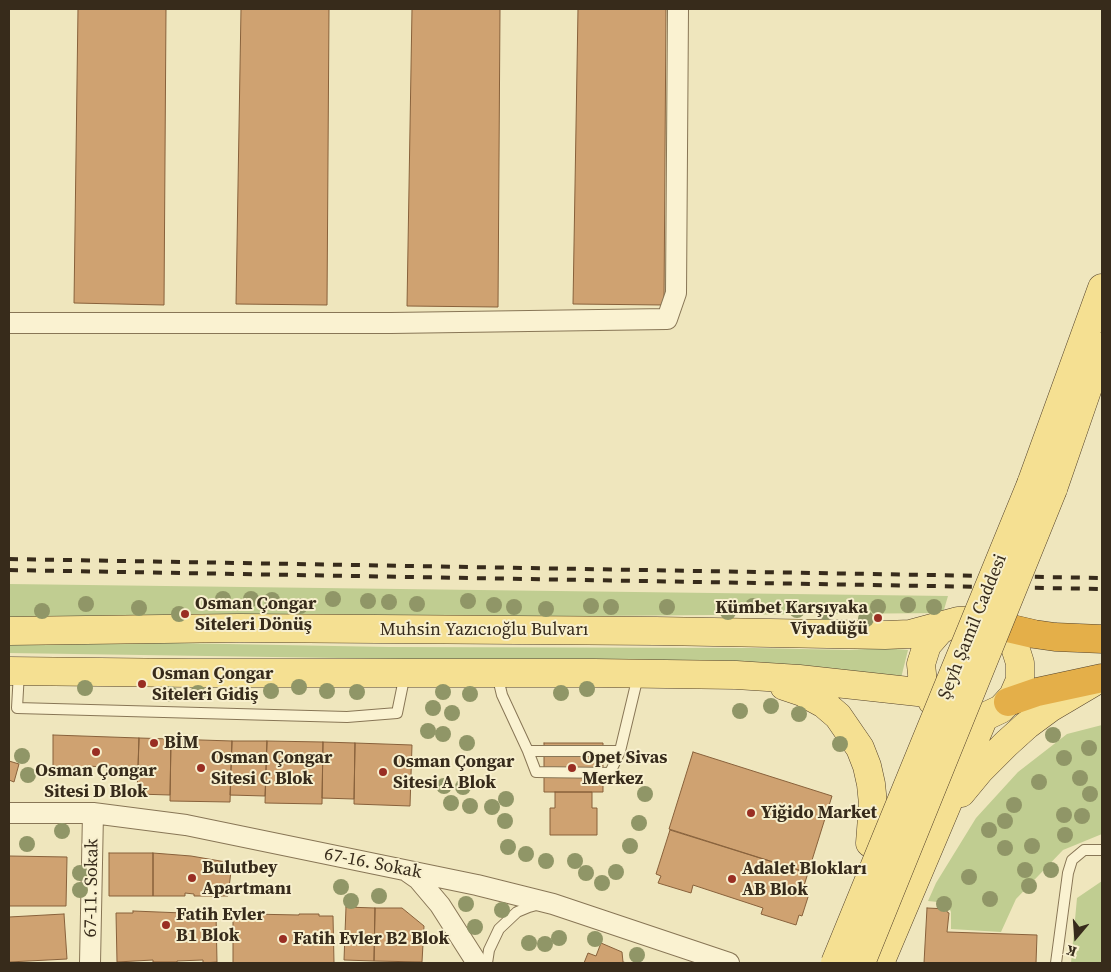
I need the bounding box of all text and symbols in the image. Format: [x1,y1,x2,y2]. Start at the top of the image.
street label: Şeyh Şamil Caddesi [934,551,1012,703]
place label: Osman Çongar Siteleri Dönüş [195,593,316,636]
place label: Kümbet Karşıyaka Viyadüğü [715,597,868,640]
marker: Osman Çongar Siteleri Dönüş [179,608,191,620]
marker: Kümbet Karşıyaka Viyadüğü [872,612,884,624]
street label: Muhsin Yazıcıoğlu Bulvarı [380,619,588,641]
place label: Osman Çongar Siteleri Gidiş [152,663,273,706]
marker: Osman Çongar Siteleri Gidiş [136,678,148,690]
place label: BİM [164,732,199,754]
marker: BİM [148,737,160,749]
marker: Osman Çongar Sitesi D Blok [90,746,102,758]
place label: Osman Çongar Sitesi C Blok [211,747,332,790]
place label: Opet Sivas Merkez [582,747,667,790]
place label: Osman Çongar Sitesi A Blok [393,751,514,794]
place label: Osman Çongar Sitesi D Blok [35,760,157,802]
marker: Osman Çongar Sitesi C Blok [195,762,207,774]
marker: Opet Sivas Merkez [566,762,578,774]
marker: Osman Çongar Sitesi A Blok [377,766,389,778]
place label: Yiğido Market [761,802,877,824]
marker: Yiğido Market [745,807,757,819]
street label: 67-11. Sokak [80,838,104,938]
street label: 67-16. Sokak [322,844,424,884]
place label: Bulutbey Apartmanı [202,857,291,900]
place label: Adalet Blokları AB Blok [742,858,867,901]
marker: Bulutbey Apartmanı [186,872,198,884]
marker: Adalet Blokları AB Blok [726,873,738,885]
place label: Fatih Evler B1 Blok [176,904,265,946]
north arrow [1051,912,1101,962]
marker: Fatih Evler B1 Blok [160,919,172,931]
place label: Fatih Evler B2 Blok [293,928,449,950]
marker: Fatih Evler B2 Blok [277,933,289,945]
text: K [1064,940,1079,962]

